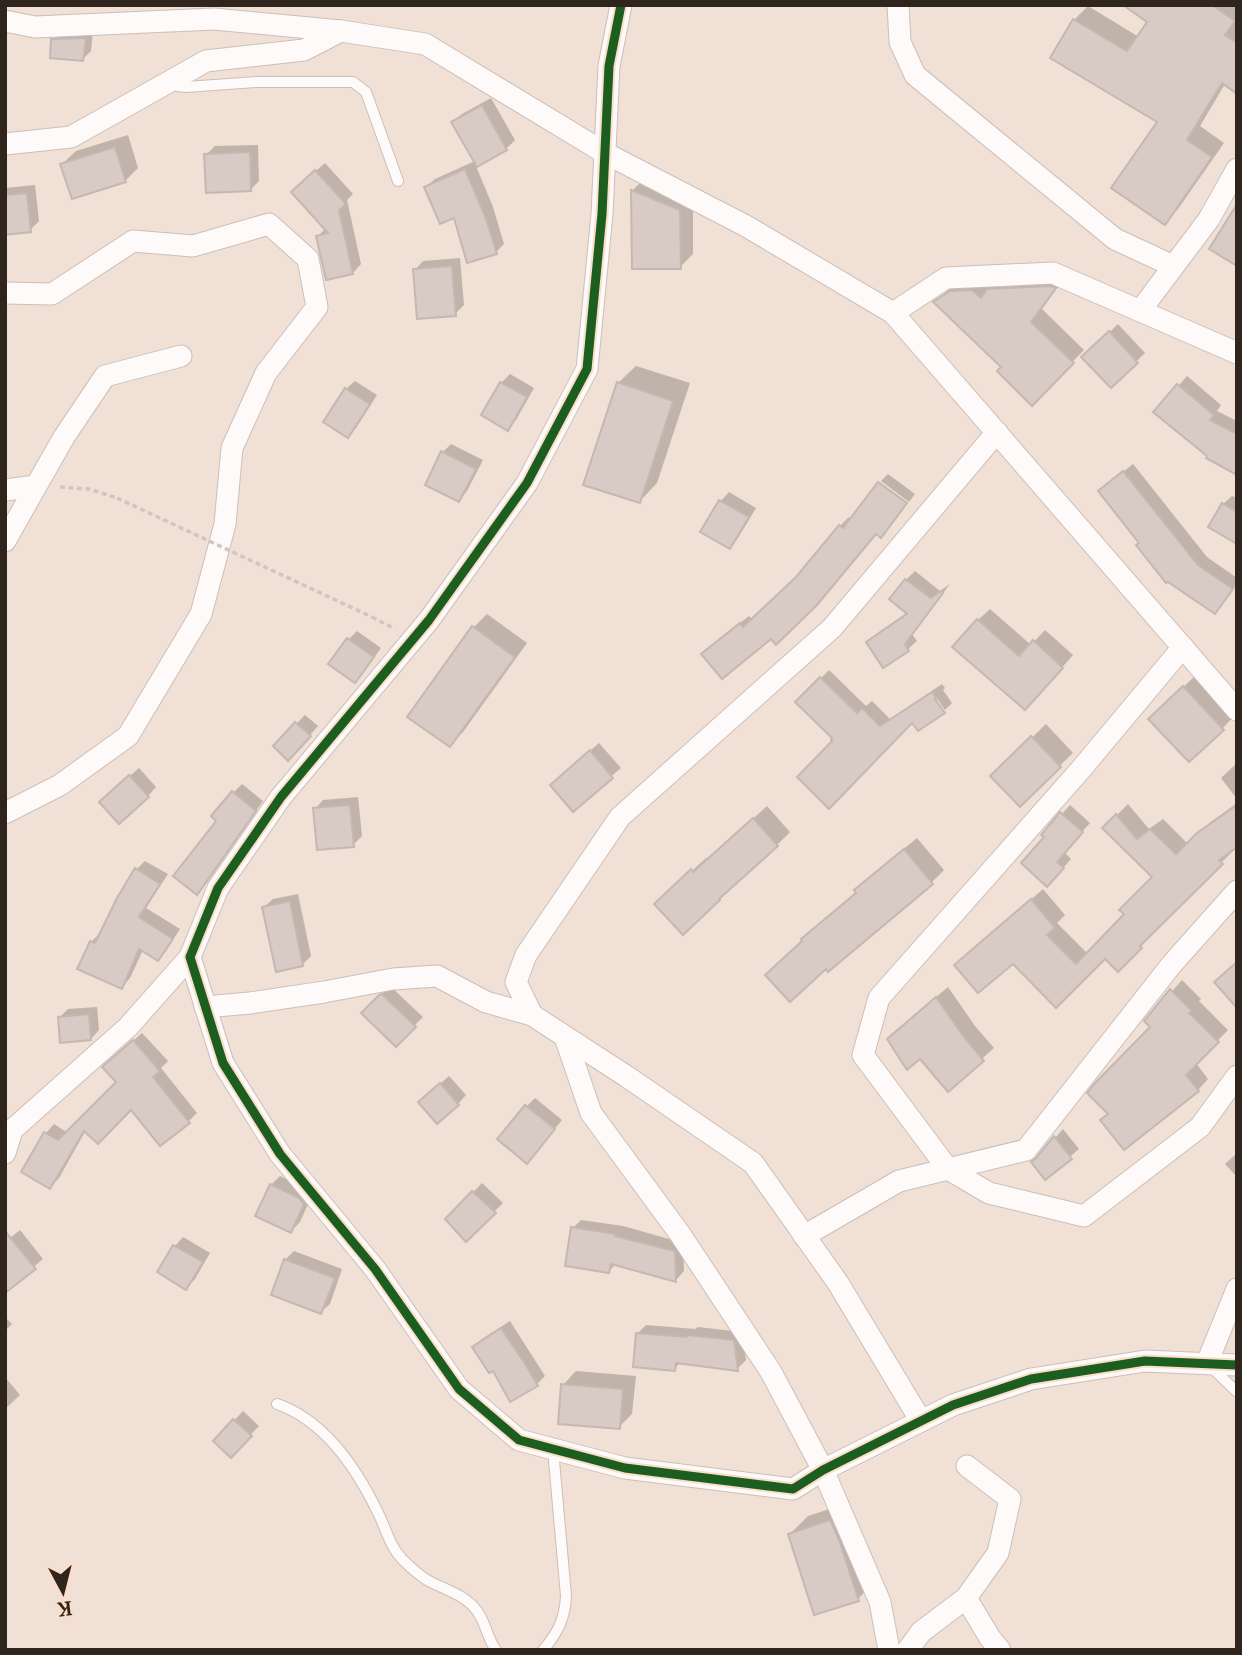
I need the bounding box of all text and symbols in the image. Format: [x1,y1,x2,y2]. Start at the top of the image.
north arrow [28,1557,98,1627]
text: K [56,1596,74,1622]

